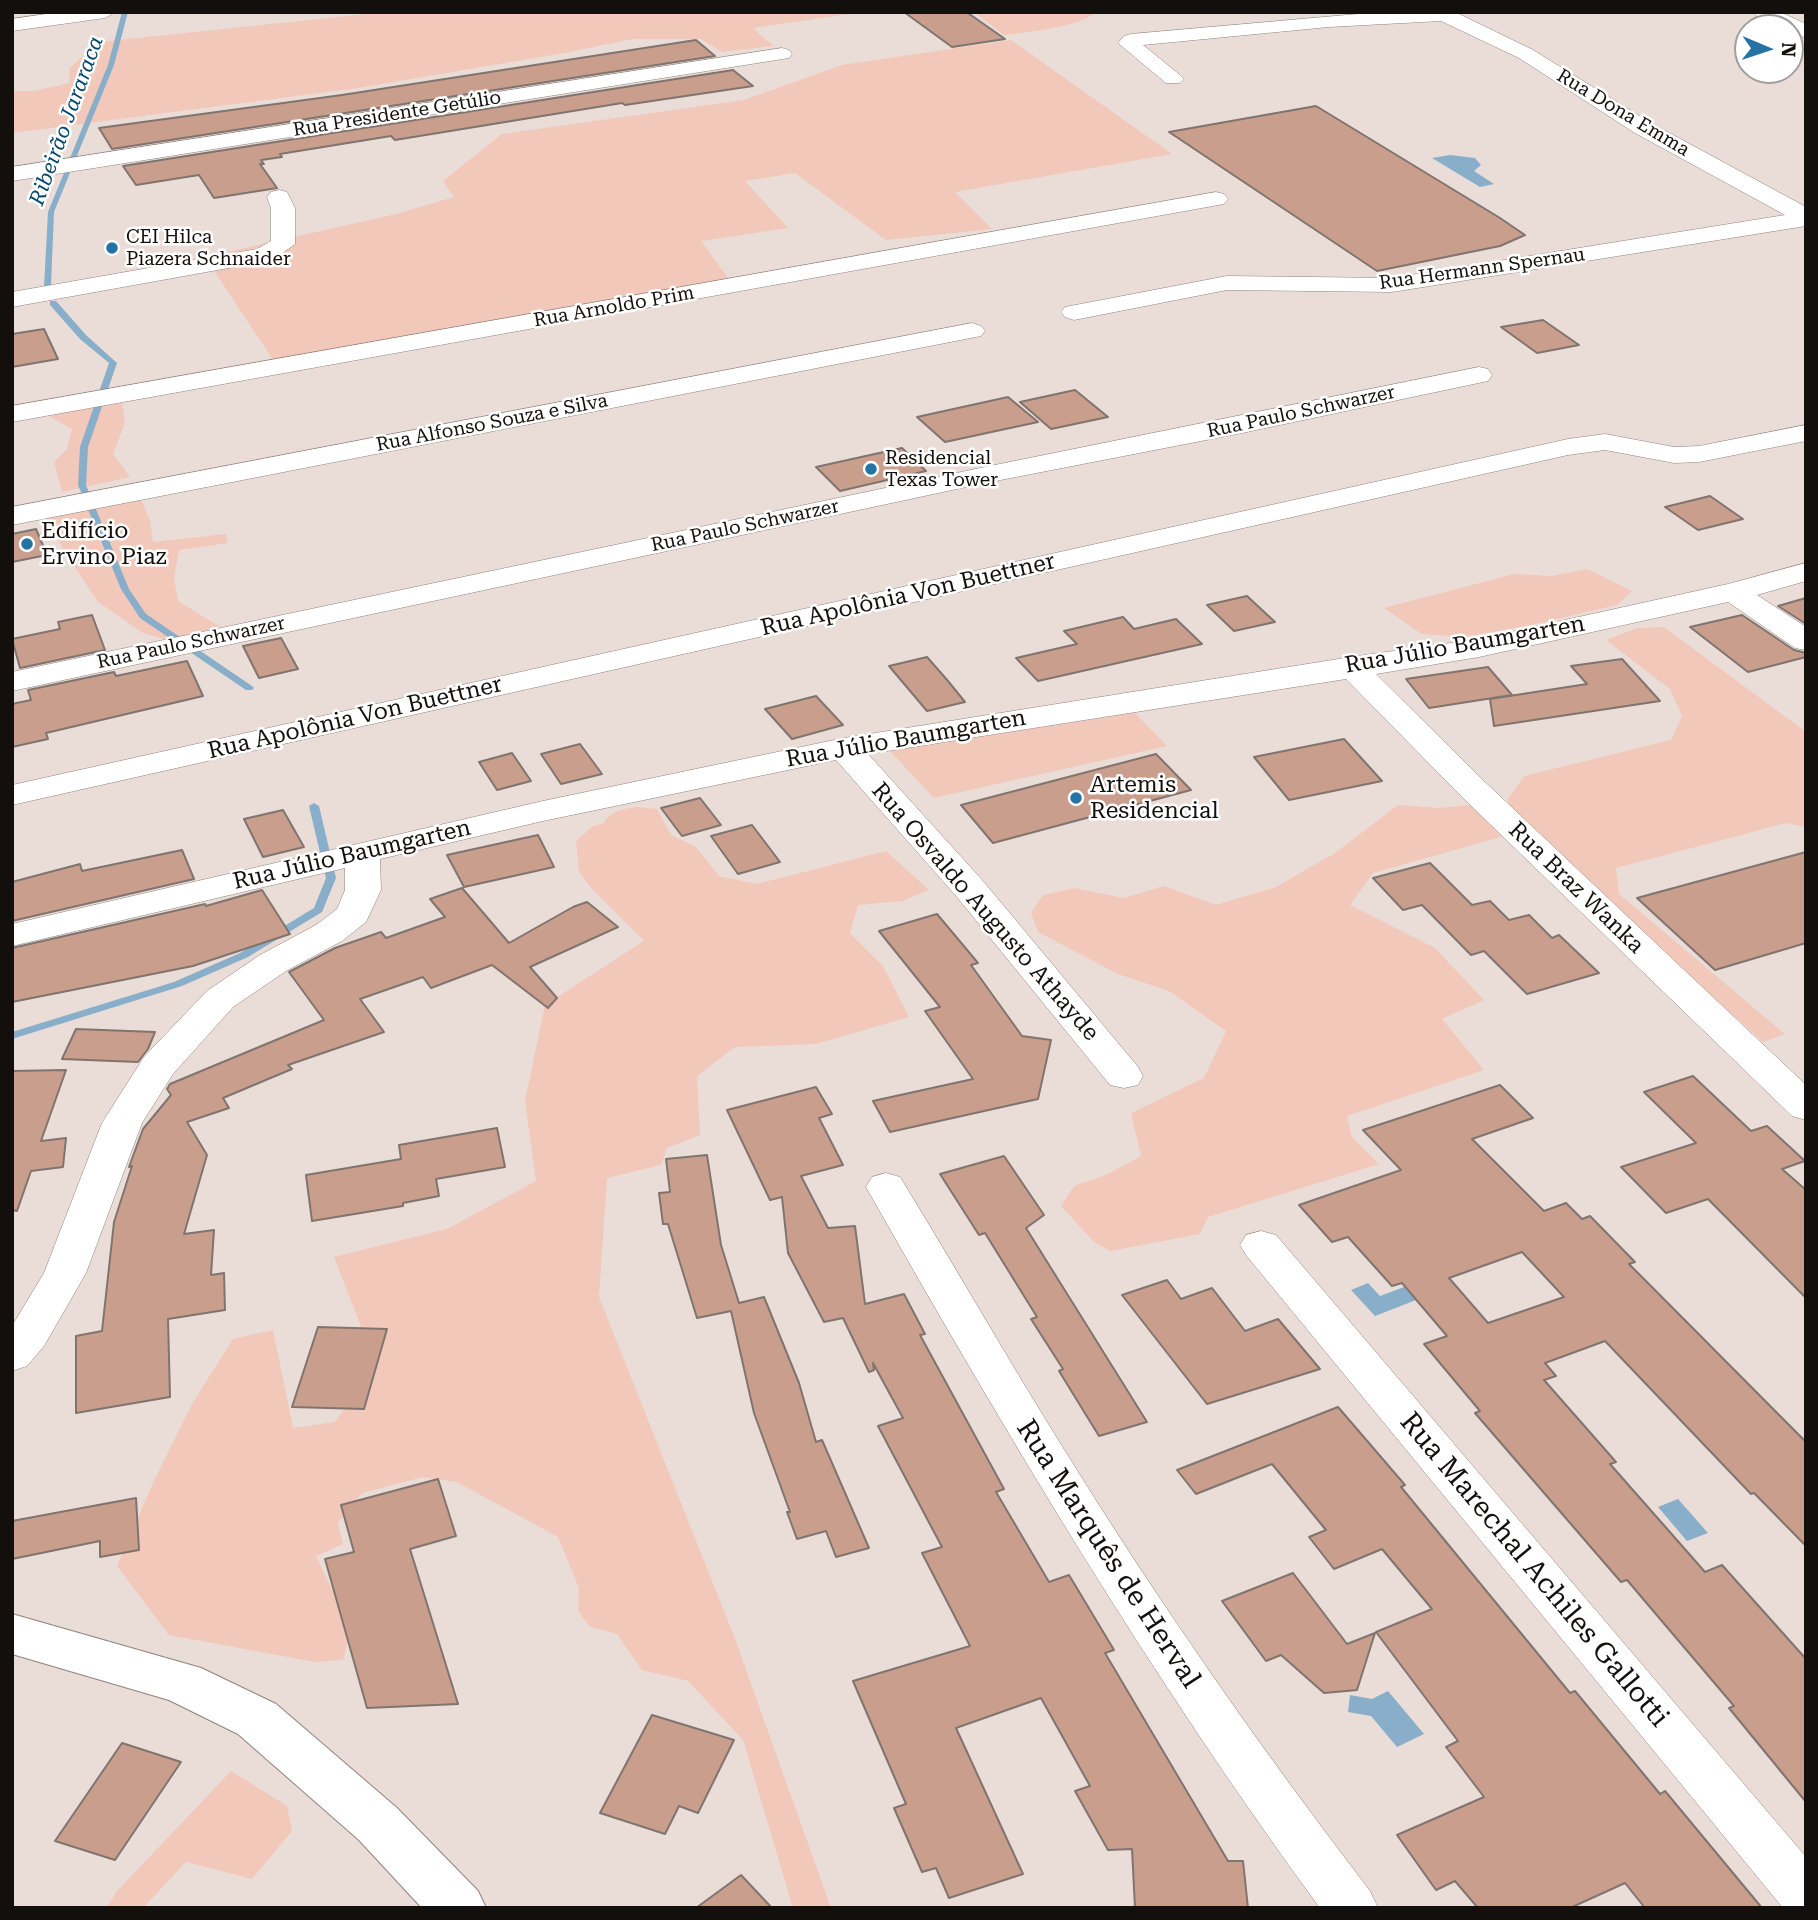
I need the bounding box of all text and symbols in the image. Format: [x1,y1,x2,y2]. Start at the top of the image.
north arrow [1734,14,1804,84]
water label: Ribeirão Jararaca [25,33,109,209]
text: N [1777,42,1800,57]
street label: Rua Dona Emma [1553,64,1693,162]
street label: Rua Presidente Getúlio [291,86,503,142]
place label: CEI Hilca Piazera Schnaider [126,226,291,270]
marker: CEI Hilca Piazera Schnaider [104,240,120,256]
street label: Rua Hermann Spernau [1378,243,1586,295]
street label: Rua Arnoldo Prim [532,282,696,332]
street label: Rua Paulo Schwarzer [1205,381,1397,443]
street label: Rua Alfonso Souza e Silva [374,389,610,457]
place label: Residencial Texas Tower [885,447,998,491]
marker: Residencial Texas Tower [863,461,879,477]
street label: Rua Paulo Schwarzer [649,495,841,557]
place label: Edifício Ervino Piaz [41,517,167,571]
marker: Edifício Ervino Piaz [19,536,35,552]
street label: Rua Apolônia Von Buettner [758,548,1058,642]
street label: Rua Júlio Baumgarten [1343,610,1587,680]
street label: Rua Paulo Schwarzer [95,612,287,674]
street label: Rua Apolônia Von Buettner [205,671,505,765]
street label: Rua Júlio Baumgarten [784,704,1028,774]
place label: Artemis Residencial [1090,771,1219,825]
street label: Rua Osvaldo Augusto Athayde [865,777,1105,1047]
marker: Artemis Residencial [1068,790,1084,806]
street label: Rua Júlio Baumgarten [230,814,474,896]
street label: Rua Braz Wanka [1503,816,1649,960]
street label: Rua Marechal Achiles Gallotti [1392,1406,1676,1734]
street label: Rua Marquês de Herval [1009,1414,1207,1694]

